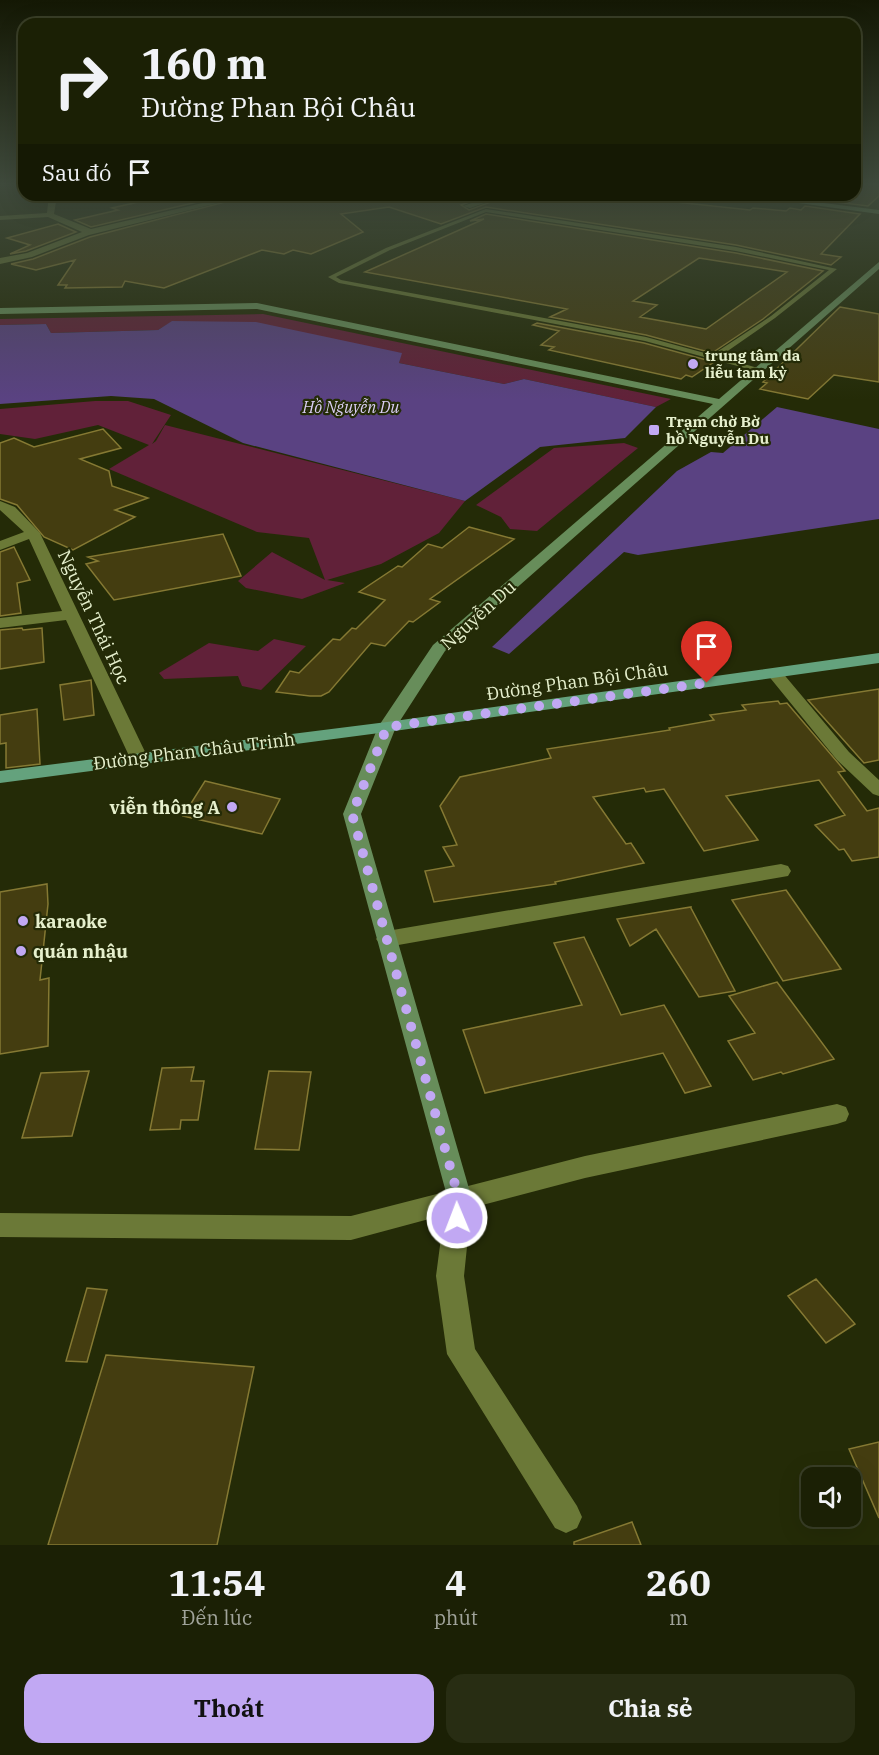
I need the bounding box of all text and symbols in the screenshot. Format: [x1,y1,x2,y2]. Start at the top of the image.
text: 160 m [141,36,267,91]
icon: right [42,42,120,120]
text: Đường Phan Bội Châu [141,89,416,124]
icon: arrive [123,156,156,189]
text: Sau đó [42,158,111,187]
place label: trung tâm da liễu tam kỳ [705,346,801,382]
marker: trung tâm da liễu tam kỳ [686,357,700,371]
water label: Hồ Nguyễn Du [302,397,399,417]
place label: Trạm chờ Bờ hồ Nguyễn Du [666,412,769,448]
marker: Trạm chờ Bờ hồ Nguyễn Du [647,423,661,437]
street label: Nguyễn Thái Học [53,546,135,688]
street label: Nguyễn Du [436,575,520,655]
pin [681,621,732,683]
icon: arrive [690,630,723,663]
street label: Đường Phan Bội Châu [485,657,669,705]
street label: Đường Phan Châu Trinh [92,727,296,775]
place label: viễn thông A [110,796,220,819]
marker: viễn thông A [225,800,239,814]
place label: karaoke [35,910,107,933]
marker: karaoke [16,914,30,928]
place label: quán nhậu [33,940,128,963]
marker: quán nhậu [14,944,28,958]
position arrow [425,1186,489,1250]
map controls [801,1467,861,1527]
button: sound [801,1467,861,1527]
text: 11:54 [168,1559,265,1606]
text: 4 [445,1559,467,1606]
text: 260 [646,1559,711,1606]
text: Đến lúc [181,1604,252,1631]
text: phút [434,1604,478,1631]
text: m [669,1604,688,1631]
button: Thoát [24,1674,434,1743]
button: Chia sẻ [446,1674,855,1743]

